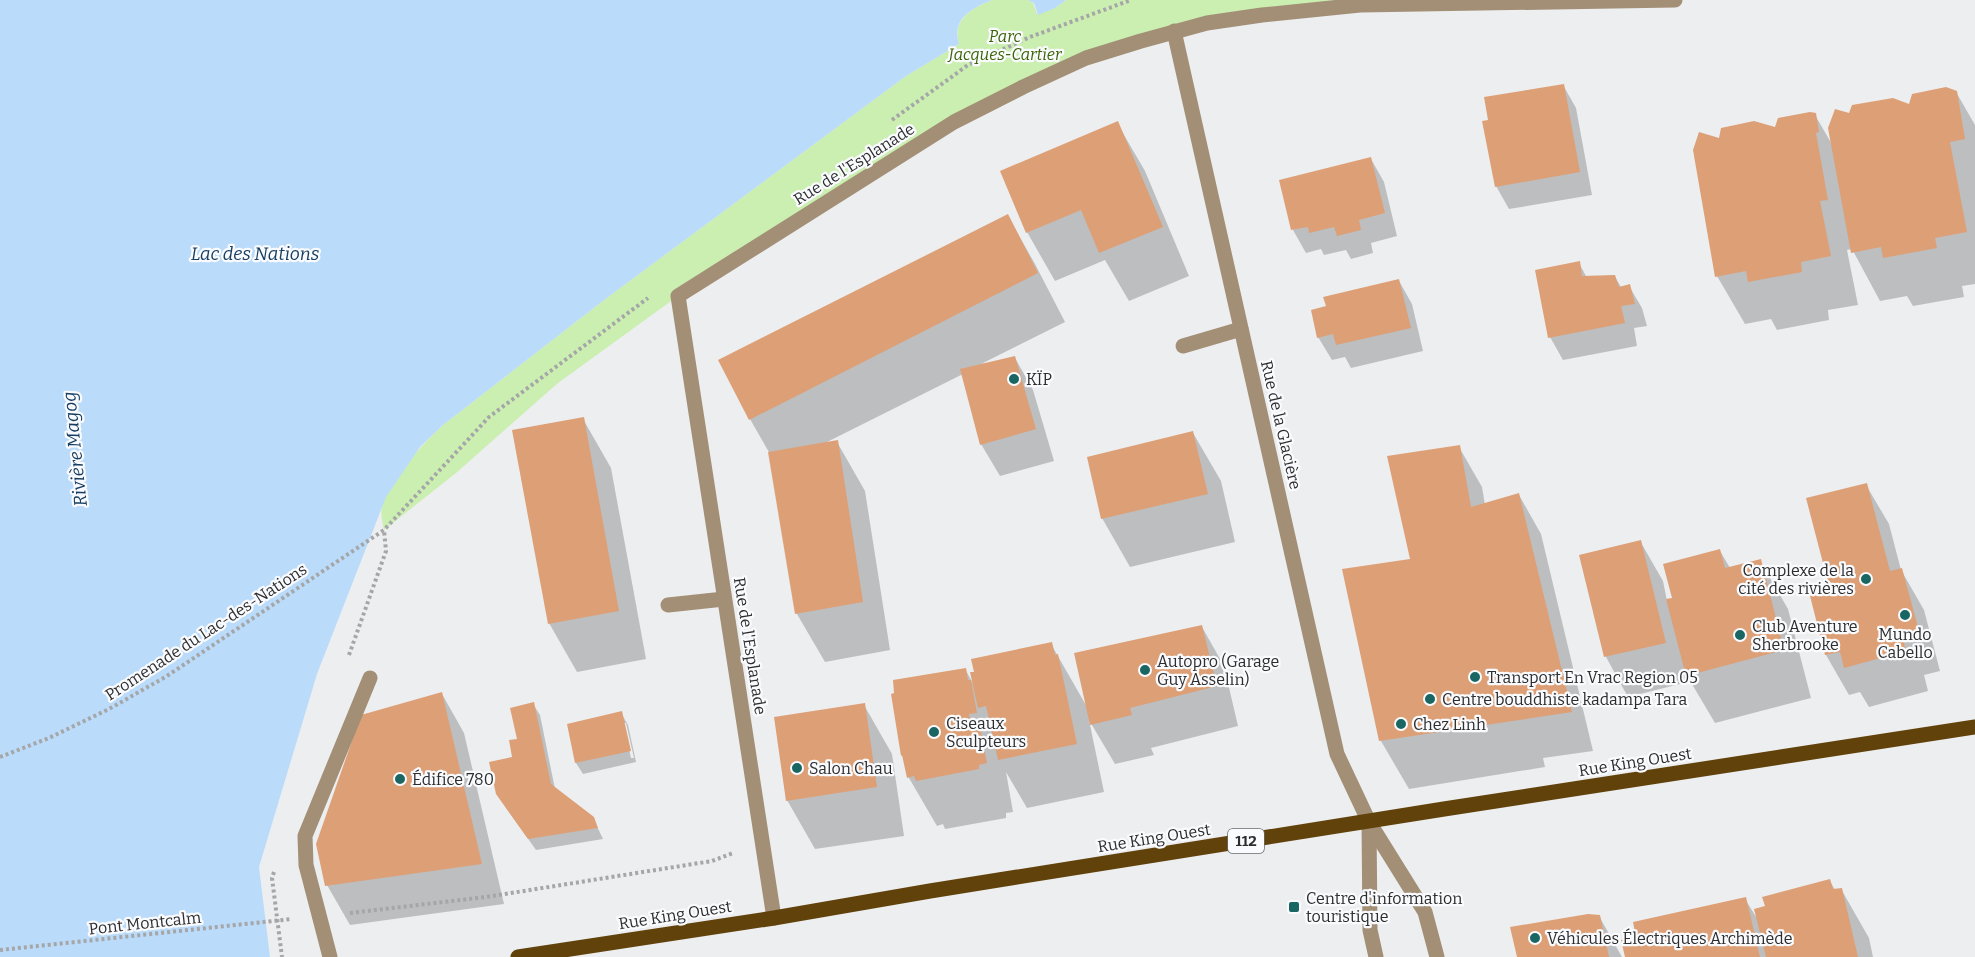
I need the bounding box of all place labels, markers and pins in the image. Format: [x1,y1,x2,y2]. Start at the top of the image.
place label: KÏP [1026,370,1052,389]
marker: KÏP [1007,372,1021,386]
place label: Complexe de la cité des rivières [1738,561,1854,598]
marker: Complexe de la cité des rivières [1859,572,1873,586]
marker: Mundo Cabello [1898,608,1912,622]
place label: Club Aventure Sherbrooke [1752,617,1858,654]
place label: Mundo Cabello [1877,625,1933,662]
marker: Club Aventure Sherbrooke [1733,628,1747,642]
place label: Autopro (Garage Guy Asselin) [1157,652,1279,689]
marker: Autopro (Garage Guy Asselin) [1138,663,1152,677]
place label: Transport En Vrac Region 05 [1487,668,1698,687]
marker: Transport En Vrac Region 05 [1468,670,1482,684]
place label: Centre bouddhiste kadampa Tara [1442,690,1687,709]
marker: Centre bouddhiste kadampa Tara [1423,692,1437,706]
place label: Ciseaux Sculpteurs [946,714,1026,751]
place label: Chez Linh [1413,715,1486,734]
marker: Chez Linh [1394,717,1408,731]
marker: Ciseaux Sculpteurs [927,725,941,739]
place label: Salon Chau [809,759,893,778]
marker: Salon Chau [790,761,804,775]
place label: Édifice 780 [412,769,494,789]
marker: Édifice 780 [393,772,407,786]
place label: Centre d'information touristique [1306,889,1462,926]
marker: Centre d'information touristique [1287,900,1301,914]
place label: Véhicules Électriques Archimède [1547,928,1793,948]
marker: Véhicules Électriques Archimède [1528,931,1542,945]

